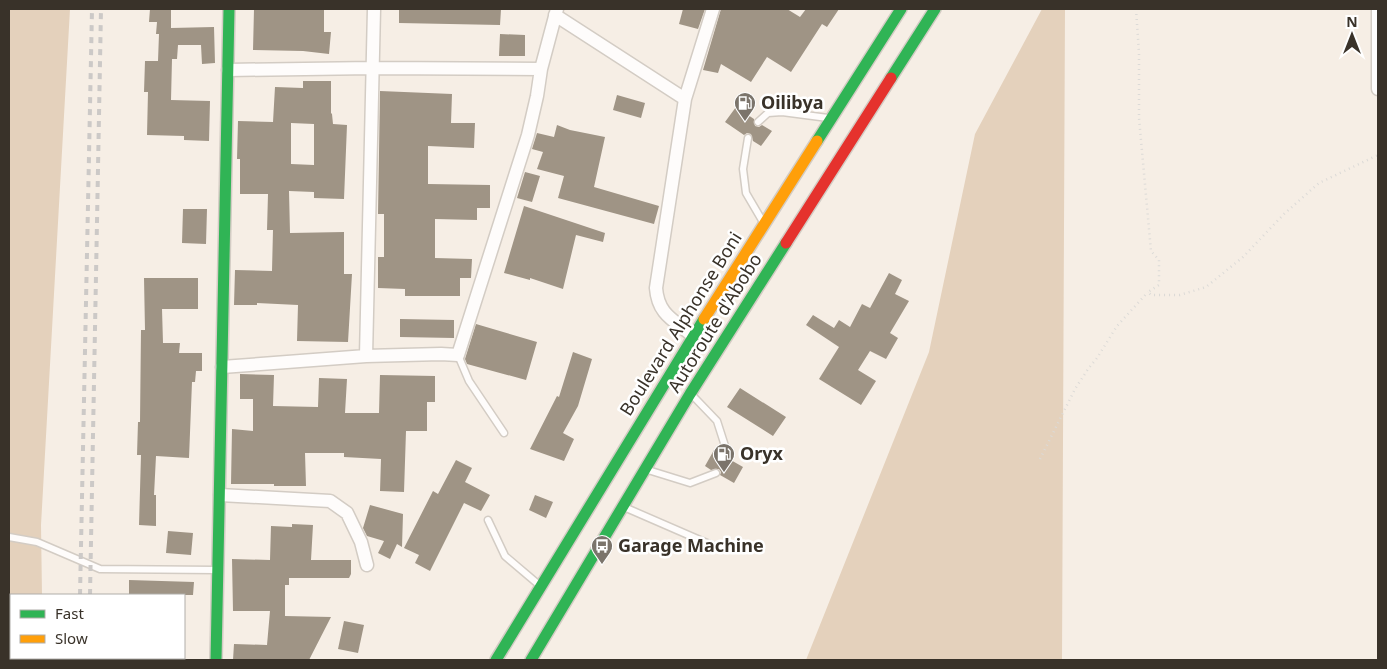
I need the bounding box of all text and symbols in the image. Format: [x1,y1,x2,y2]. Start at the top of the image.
north arrow [1327,10,1377,60]
text: N [1346,12,1358,31]
place label: Oilibya [761,90,823,114]
fuel station icon: Oilibya [733,91,757,122]
street label: Boulevard Alphonse Boni [614,227,747,420]
street label: Autoroute d'Abobo [662,248,767,397]
place label: Oryx [740,441,784,465]
fuel station icon: Oryx [712,442,736,473]
place label: Garage Machine [618,533,764,557]
bus stop icon: Garage Machine [590,534,614,565]
legend [10,594,185,659]
text: Fast [55,603,84,623]
text: Slow [55,628,88,648]

